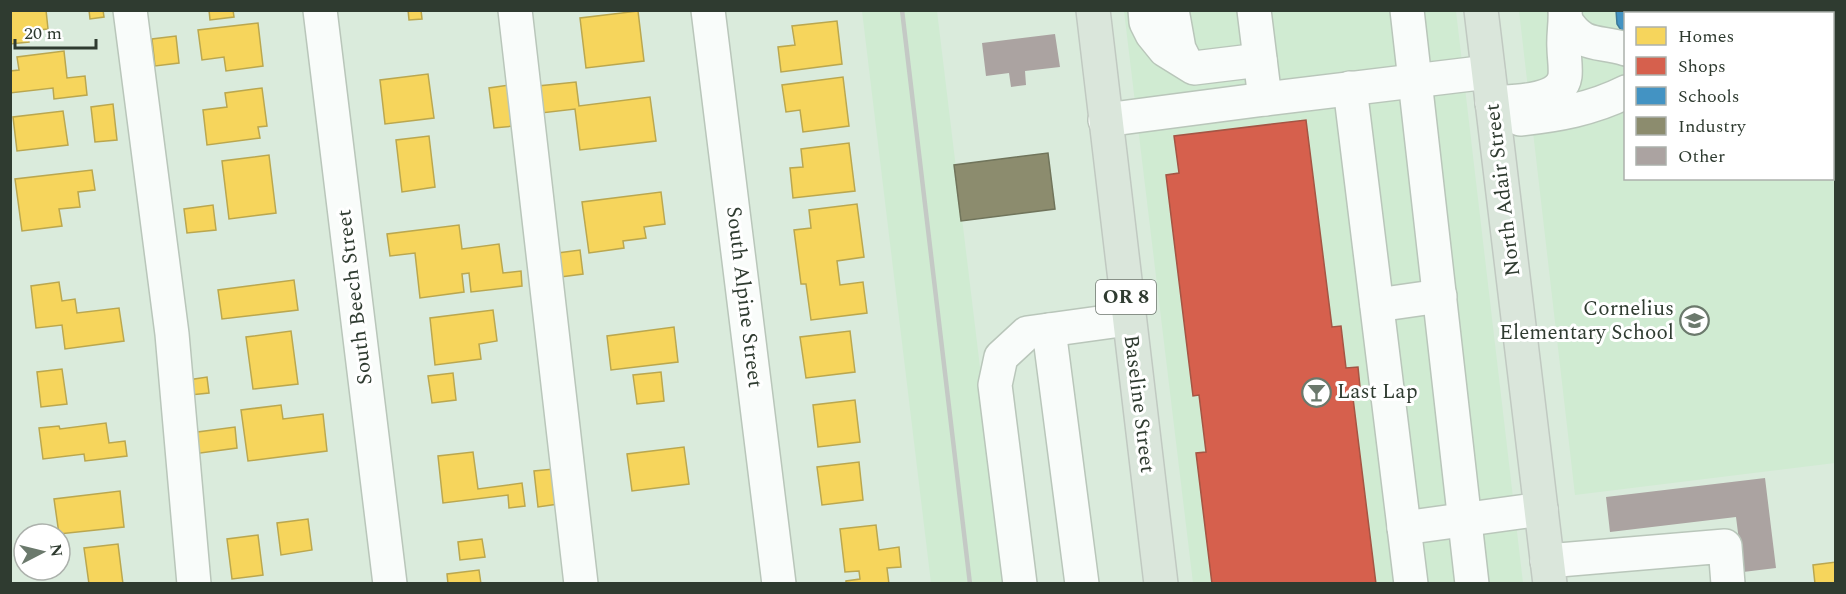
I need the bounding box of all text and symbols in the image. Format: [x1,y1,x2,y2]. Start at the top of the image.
scale bar [15,12,96,50]
legend [1624,12,1834,180]
text: 20 m [24,20,62,47]
text: Homes [1678,23,1734,50]
text: Shops [1678,53,1726,80]
text: Schools [1678,83,1740,110]
street label: North Adair Street [1477,102,1529,278]
text: Industry [1678,113,1747,140]
text: Other [1678,143,1725,170]
street label: South Alpine Street [717,204,771,390]
street label: South Beech Street [328,207,382,387]
road number: OR 8 [1096,280,1156,314]
place label: Cornelius Elementary School [1499,293,1674,349]
school or university icon: Cornelius Elementary School [1679,305,1711,337]
street label: Baseline Street [1115,333,1163,475]
bar icon: Last Lap [1300,376,1332,408]
place label: Last Lap [1337,376,1418,408]
north arrow [12,522,72,582]
text: N [43,542,69,558]

